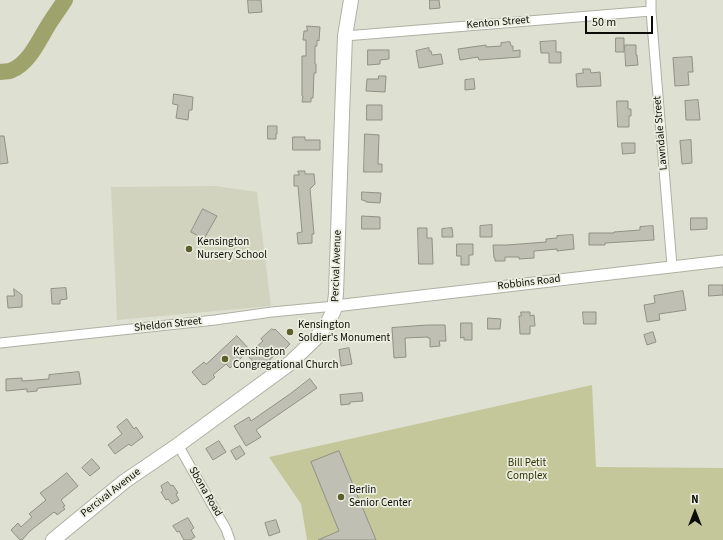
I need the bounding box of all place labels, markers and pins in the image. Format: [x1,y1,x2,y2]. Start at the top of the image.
place label: Kensington Nursery School [197,236,267,262]
marker: Kensington Nursery School [184,244,194,254]
place label: Kensington Soldier's Monument [298,319,390,345]
marker: Kensington Soldier's Monument [285,327,295,337]
place label: Kensington Congregational Church [233,346,339,372]
marker: Kensington Congregational Church [220,354,230,364]
place label: Berlin Senior Center [349,484,412,510]
marker: Berlin Senior Center [336,492,346,502]

